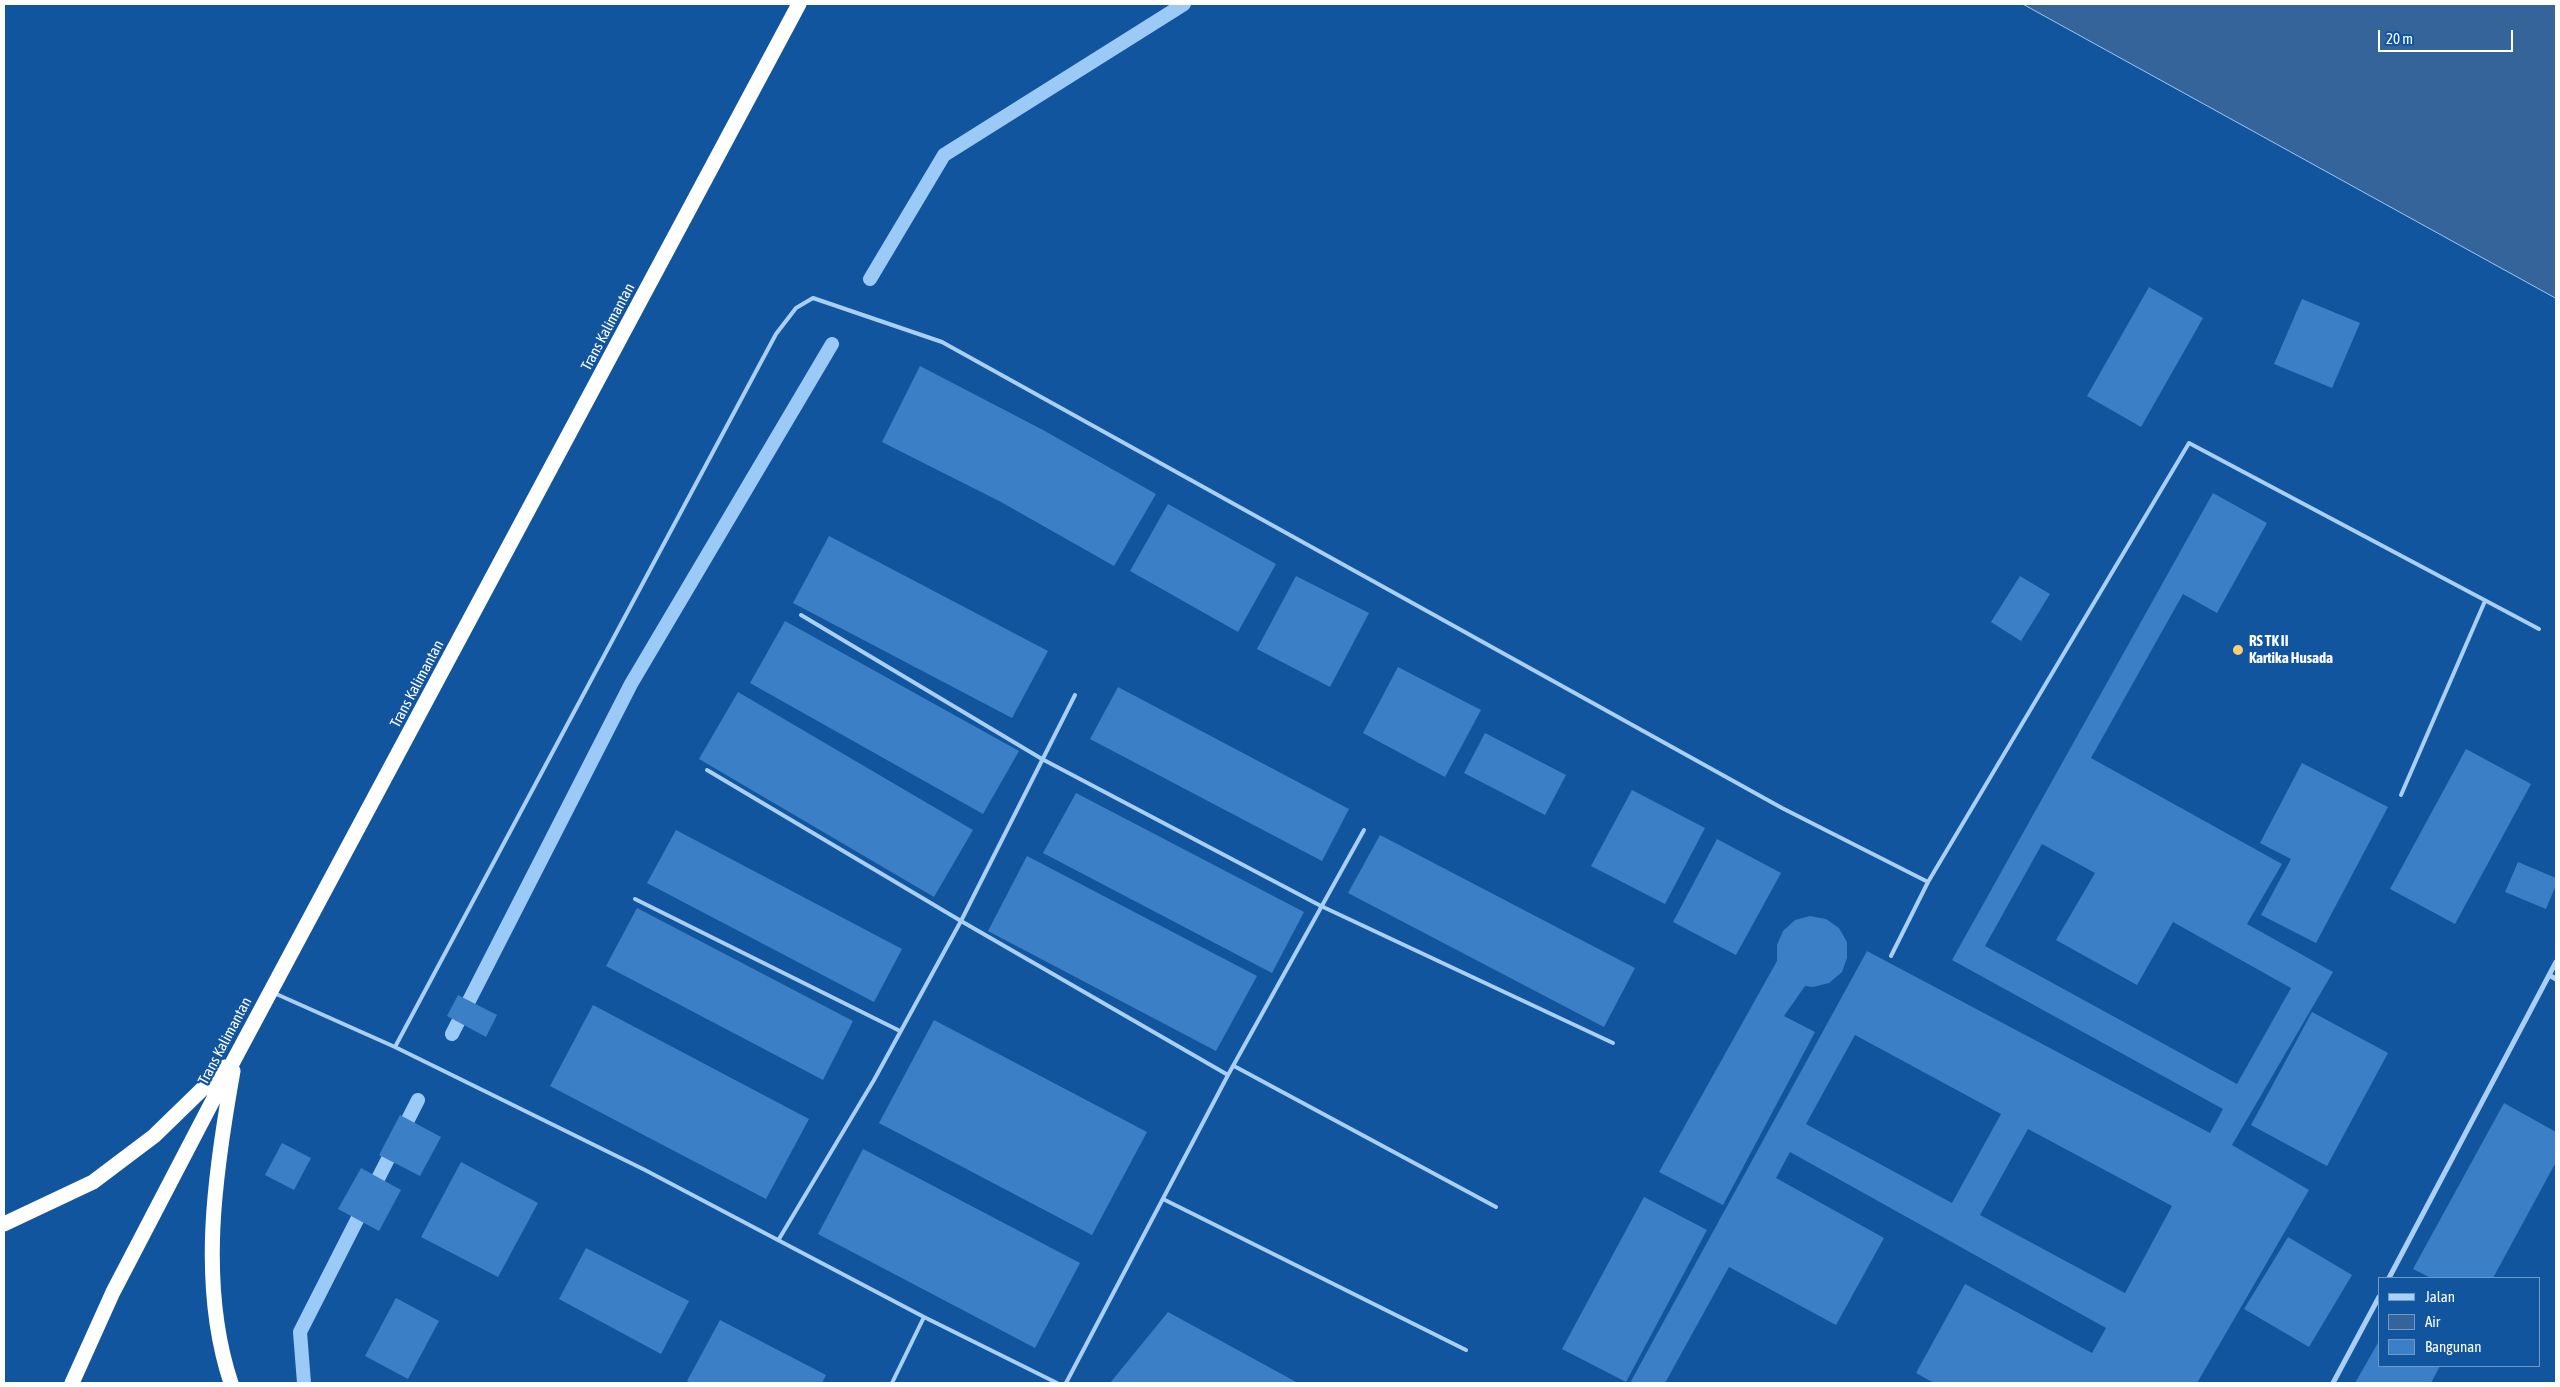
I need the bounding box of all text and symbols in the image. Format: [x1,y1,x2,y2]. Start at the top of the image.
scale bar [2380,20,2515,52]
text: 20 m [2386,30,2413,47]
street label: Trans Kalimantan [577,280,639,374]
place label: RS TK II Kartika Husada [2249,632,2333,667]
street label: Trans Kalimantan [386,637,448,731]
marker: RS TK II Kartika Husada [2231,643,2245,657]
street label: Trans Kalimantan [194,994,256,1088]
legend [2378,1277,2540,1367]
text: Jalan [2425,1288,2455,1305]
text: Air [2425,1313,2440,1330]
text: Bangunan [2425,1338,2482,1355]

